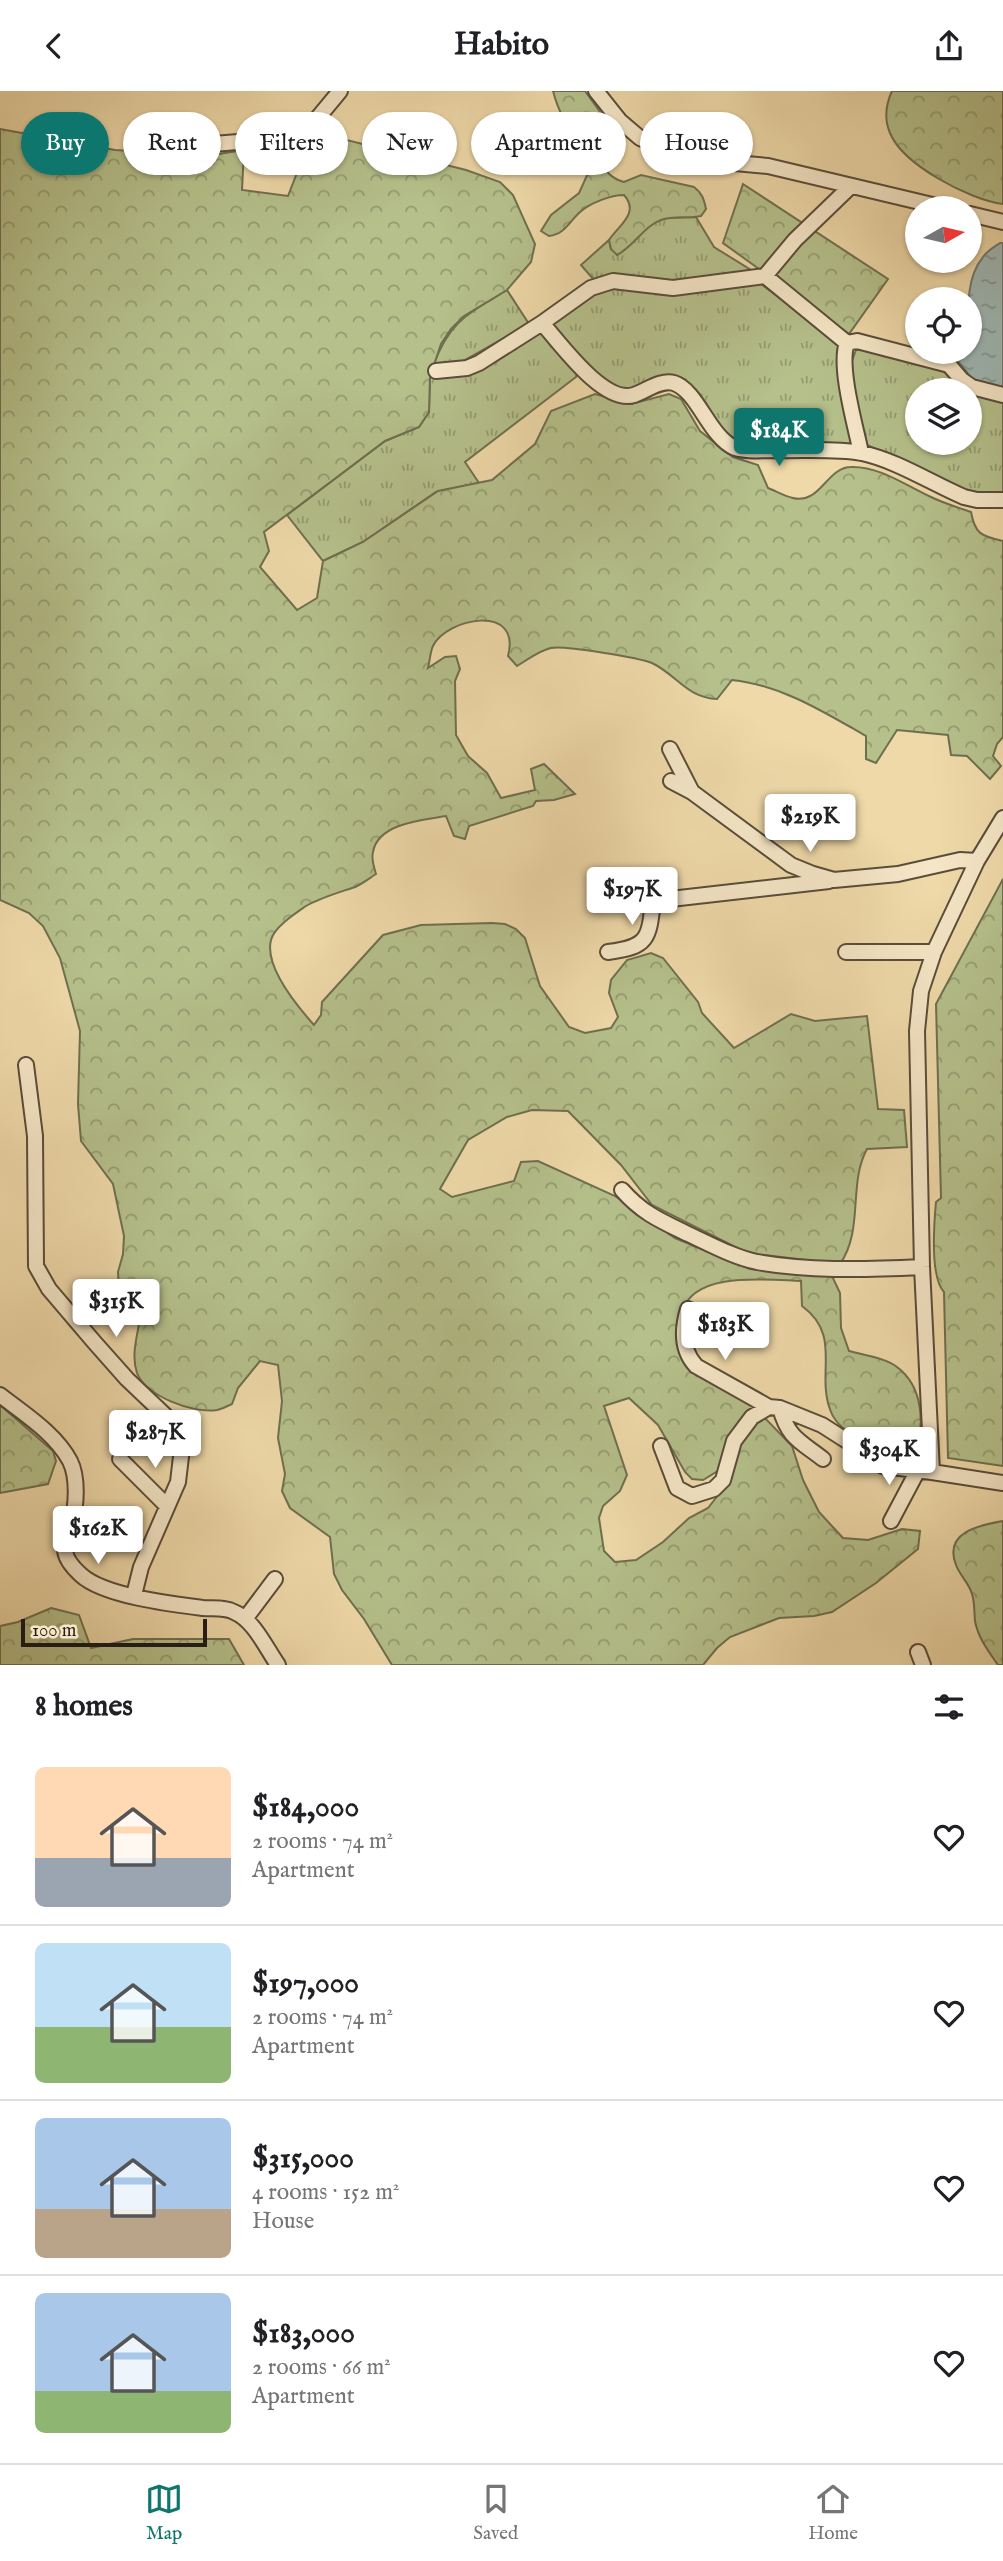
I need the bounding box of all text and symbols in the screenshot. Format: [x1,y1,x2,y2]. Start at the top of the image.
text: Habito [454,25,549,66]
icon: back [35,27,73,65]
icon: share [930,27,968,65]
chip: Buy [21,112,109,175]
chip: Rent [123,112,221,175]
chip: Filters [235,112,348,175]
chip: New [362,112,457,175]
chip: Apartment [471,112,626,175]
chip: House [640,112,753,175]
north arrow [905,196,982,273]
map controls [905,196,982,455]
button: locate [905,287,982,364]
button: layers [905,378,982,455]
pin: $184K [730,409,828,468]
text: $184K [750,416,808,445]
pin: $219K [761,795,859,854]
text: $219K [781,802,839,831]
pin: $197K [583,867,681,927]
text: $197K [603,875,661,904]
pin: $315K [67,1279,165,1339]
text: $315K [89,1287,143,1316]
pin: $183K [676,1303,774,1362]
text: $183K [697,1310,753,1339]
pin: $287K [106,1411,204,1470]
text: $287K [125,1418,185,1447]
pin: $304K [840,1427,938,1487]
text: $304K [859,1435,919,1464]
pin: $162K [49,1507,147,1566]
text: $162K [69,1514,127,1543]
scale bar [21,1616,206,1648]
text: 100 m [32,1619,76,1643]
text: 8 homes [35,1688,133,1726]
icon: filters [930,1688,968,1726]
text: $184,000 [252,1789,359,1827]
icon: home [91,1795,175,1879]
icon: heart [930,1818,968,1856]
text: 2 rooms · 74 m² [252,1827,393,1856]
text: Apartment [252,1856,355,1885]
text: $197,000 [252,1965,359,2003]
icon: home [91,1971,175,2055]
icon: heart [930,1994,968,2032]
text: 2 rooms · 74 m² [252,2003,393,2032]
text: Apartment [252,2032,355,2061]
text: $315,000 [252,2140,354,2178]
icon: home [91,2146,175,2230]
icon: heart [930,2169,968,2207]
text: 4 rooms · 152 m² [252,2178,399,2207]
text: House [252,2207,314,2236]
text: $183,000 [252,2315,355,2353]
icon: home [91,2321,175,2405]
icon: heart [930,2344,968,2382]
text: 2 rooms · 66 m² [252,2353,391,2382]
text: Apartment [252,2382,355,2411]
tab: Map [145,2480,183,2546]
tab: Saved [473,2480,518,2546]
tab: Home [808,2480,858,2546]

